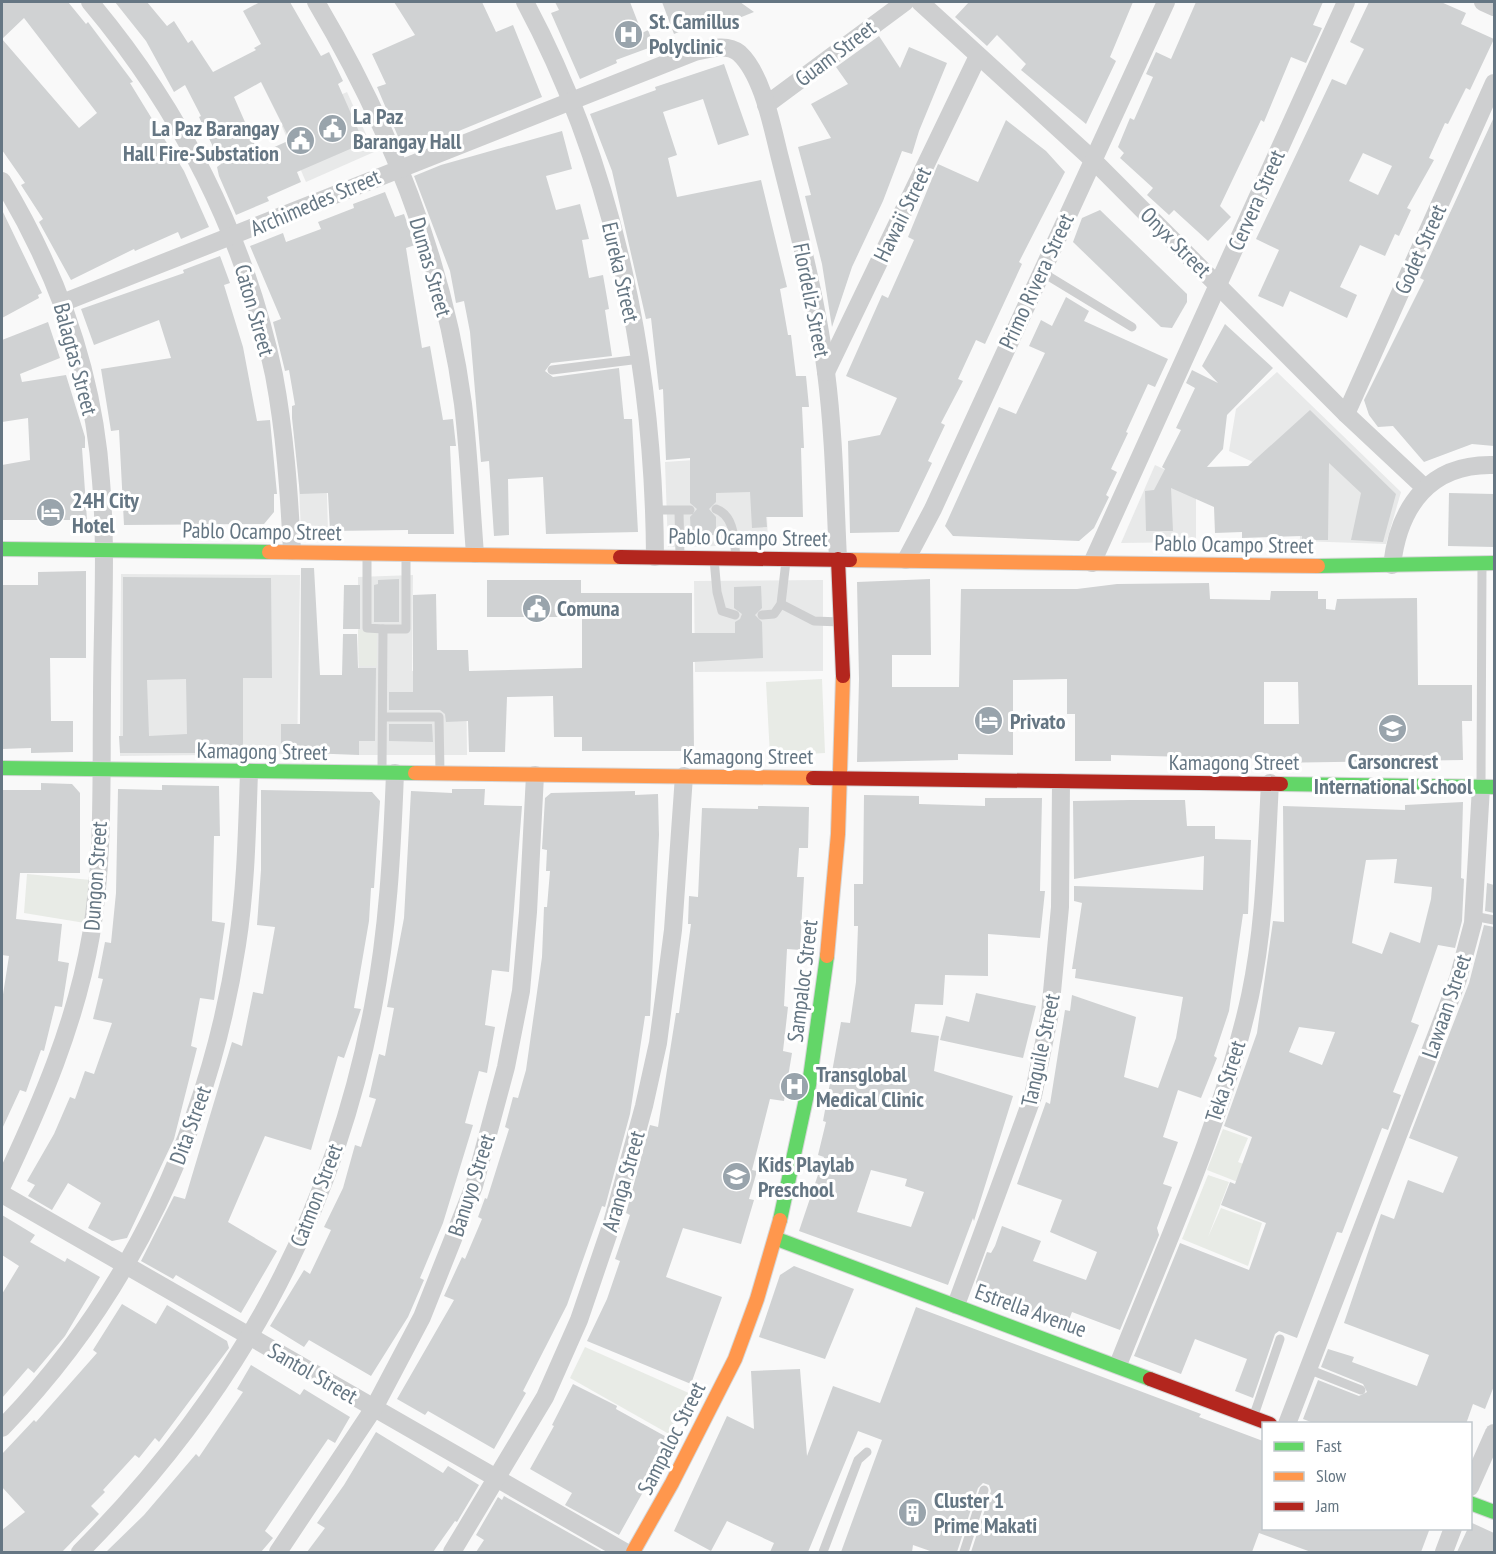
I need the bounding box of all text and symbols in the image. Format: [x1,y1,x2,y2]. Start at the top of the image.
place label: St. Camillus Polyclinic [649,7,740,60]
street label: Guam Street [789,14,881,92]
hospital icon: St. Camillus Polyclinic [612,18,644,50]
place label: La Paz Barangay Hall [353,102,462,155]
public building icon: La Paz Barangay Hall [316,113,348,145]
place label: La Paz Barangay Hall Fire-Substation [123,114,280,167]
public building icon: La Paz Barangay Hall Fire-Substation [284,125,316,157]
street label: Cervera Street [1221,145,1291,255]
street label: Archimedes Street [246,162,384,242]
street label: Hawaii Street [867,162,937,266]
street label: Godet Street [1388,200,1452,298]
street label: Onyx Street [1135,201,1217,283]
street label: Primo Rivera Street [992,209,1080,353]
street label: Dumas Street [404,214,458,320]
street label: Eureka Street [596,219,646,325]
street label: Flordeliz Street [787,240,837,360]
street label: Caton Street [229,261,281,359]
street label: Balagtas Street [48,300,104,418]
place label: 24H City Hotel [72,486,140,539]
hotel icon: 24H City Hotel [35,497,67,529]
street label: Pablo Ocampo Street [182,516,342,546]
street label: Pablo Ocampo Street [668,522,828,552]
street label: Pablo Ocampo Street [1154,529,1314,559]
public building icon: Comuna [520,592,552,624]
place label: Comuna [557,594,620,622]
hotel icon: Privato [973,705,1005,737]
place label: Privato [1010,707,1066,735]
school or university icon: Carsoncrest International School [1377,713,1409,745]
street label: Kamagong Street [196,736,328,766]
street label: Kamagong Street [683,742,813,770]
place label: Carsoncrest International School [1314,747,1473,800]
street label: Kamagong Street [1169,748,1299,776]
street label: Dungon Street [77,820,113,932]
street label: Sampaloc Street [781,918,823,1044]
street label: Lawaan Street [1415,950,1477,1062]
street label: Tanguile Street [1014,991,1066,1109]
street label: Teka Street [1199,1037,1251,1125]
place label: Transglobal Medical Clinic [816,1060,924,1113]
hospital icon: Transglobal Medical Clinic [779,1071,811,1103]
street label: Dita Street [163,1082,217,1168]
street label: Aranga Street [595,1127,651,1235]
street label: Banuyo Street [441,1130,501,1240]
street label: Catmon Street [284,1139,348,1251]
place label: Kids Playlab Preschool [758,1150,855,1203]
school or university icon: Kids Playlab Preschool [721,1161,753,1193]
street label: Estrella Avenue [971,1277,1091,1343]
street label: Santol Street [263,1336,363,1410]
street label: Sampaloc Street [631,1377,711,1499]
legend [1262,1422,1472,1530]
text: Fast [1316,1434,1342,1457]
text: Slow [1316,1464,1347,1487]
place label: Cluster 1 Prime Makati [934,1486,1037,1539]
text: Jam [1315,1494,1339,1517]
building icon: Cluster 1 Prime Makati [897,1497,929,1529]

